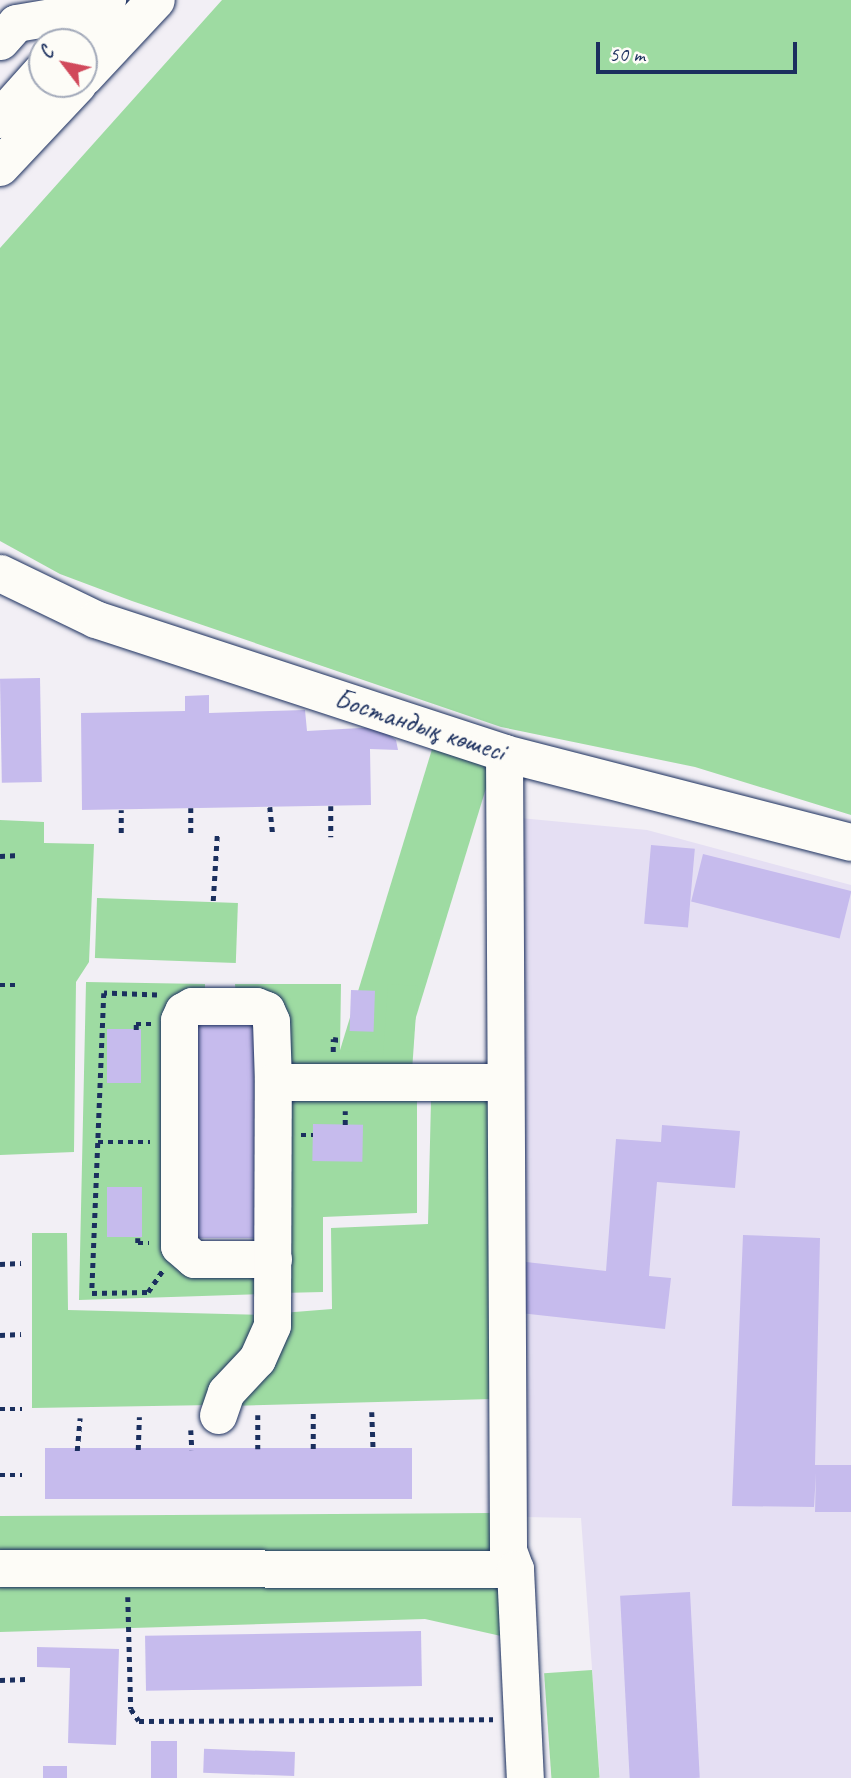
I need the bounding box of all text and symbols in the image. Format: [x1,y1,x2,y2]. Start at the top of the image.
north arrow [28,28,98,98]
scale bar [599,28,800,72]
text: 50 m [609,41,645,67]
text: С [34,43,60,63]
street label: Бостандық көшесі [330,682,510,768]

